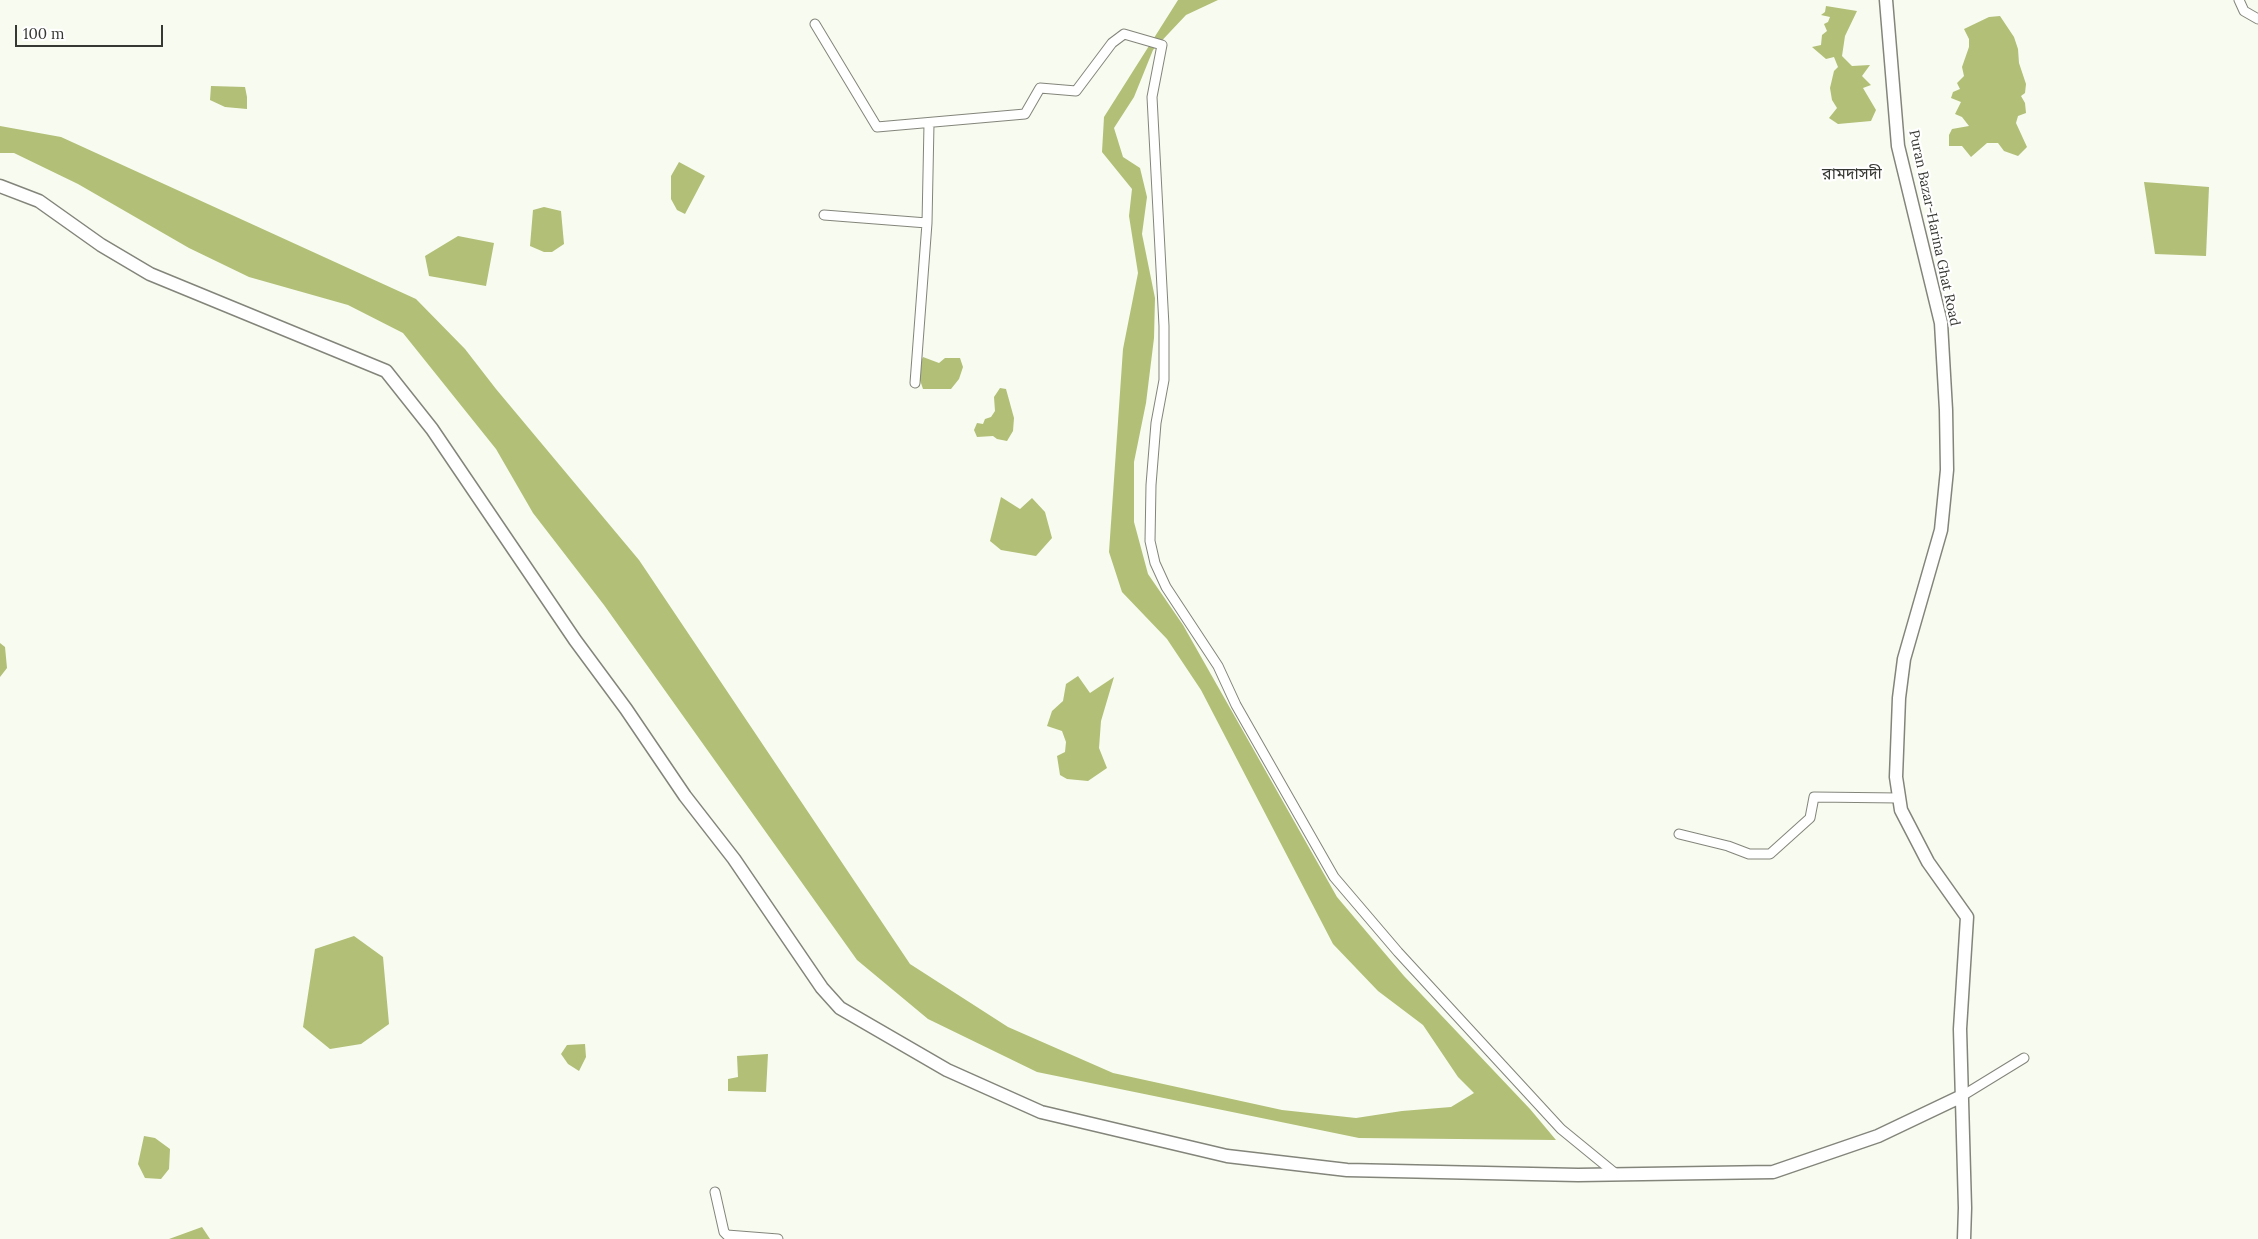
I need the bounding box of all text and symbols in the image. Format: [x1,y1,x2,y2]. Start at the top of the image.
scale bar [18,15,165,47]
text: 100 m [23,24,64,43]
street label: Puran Bazar-Harina Ghat Road [1905,128,1963,328]
district label: রামদাসদী [1822,164,1882,184]

